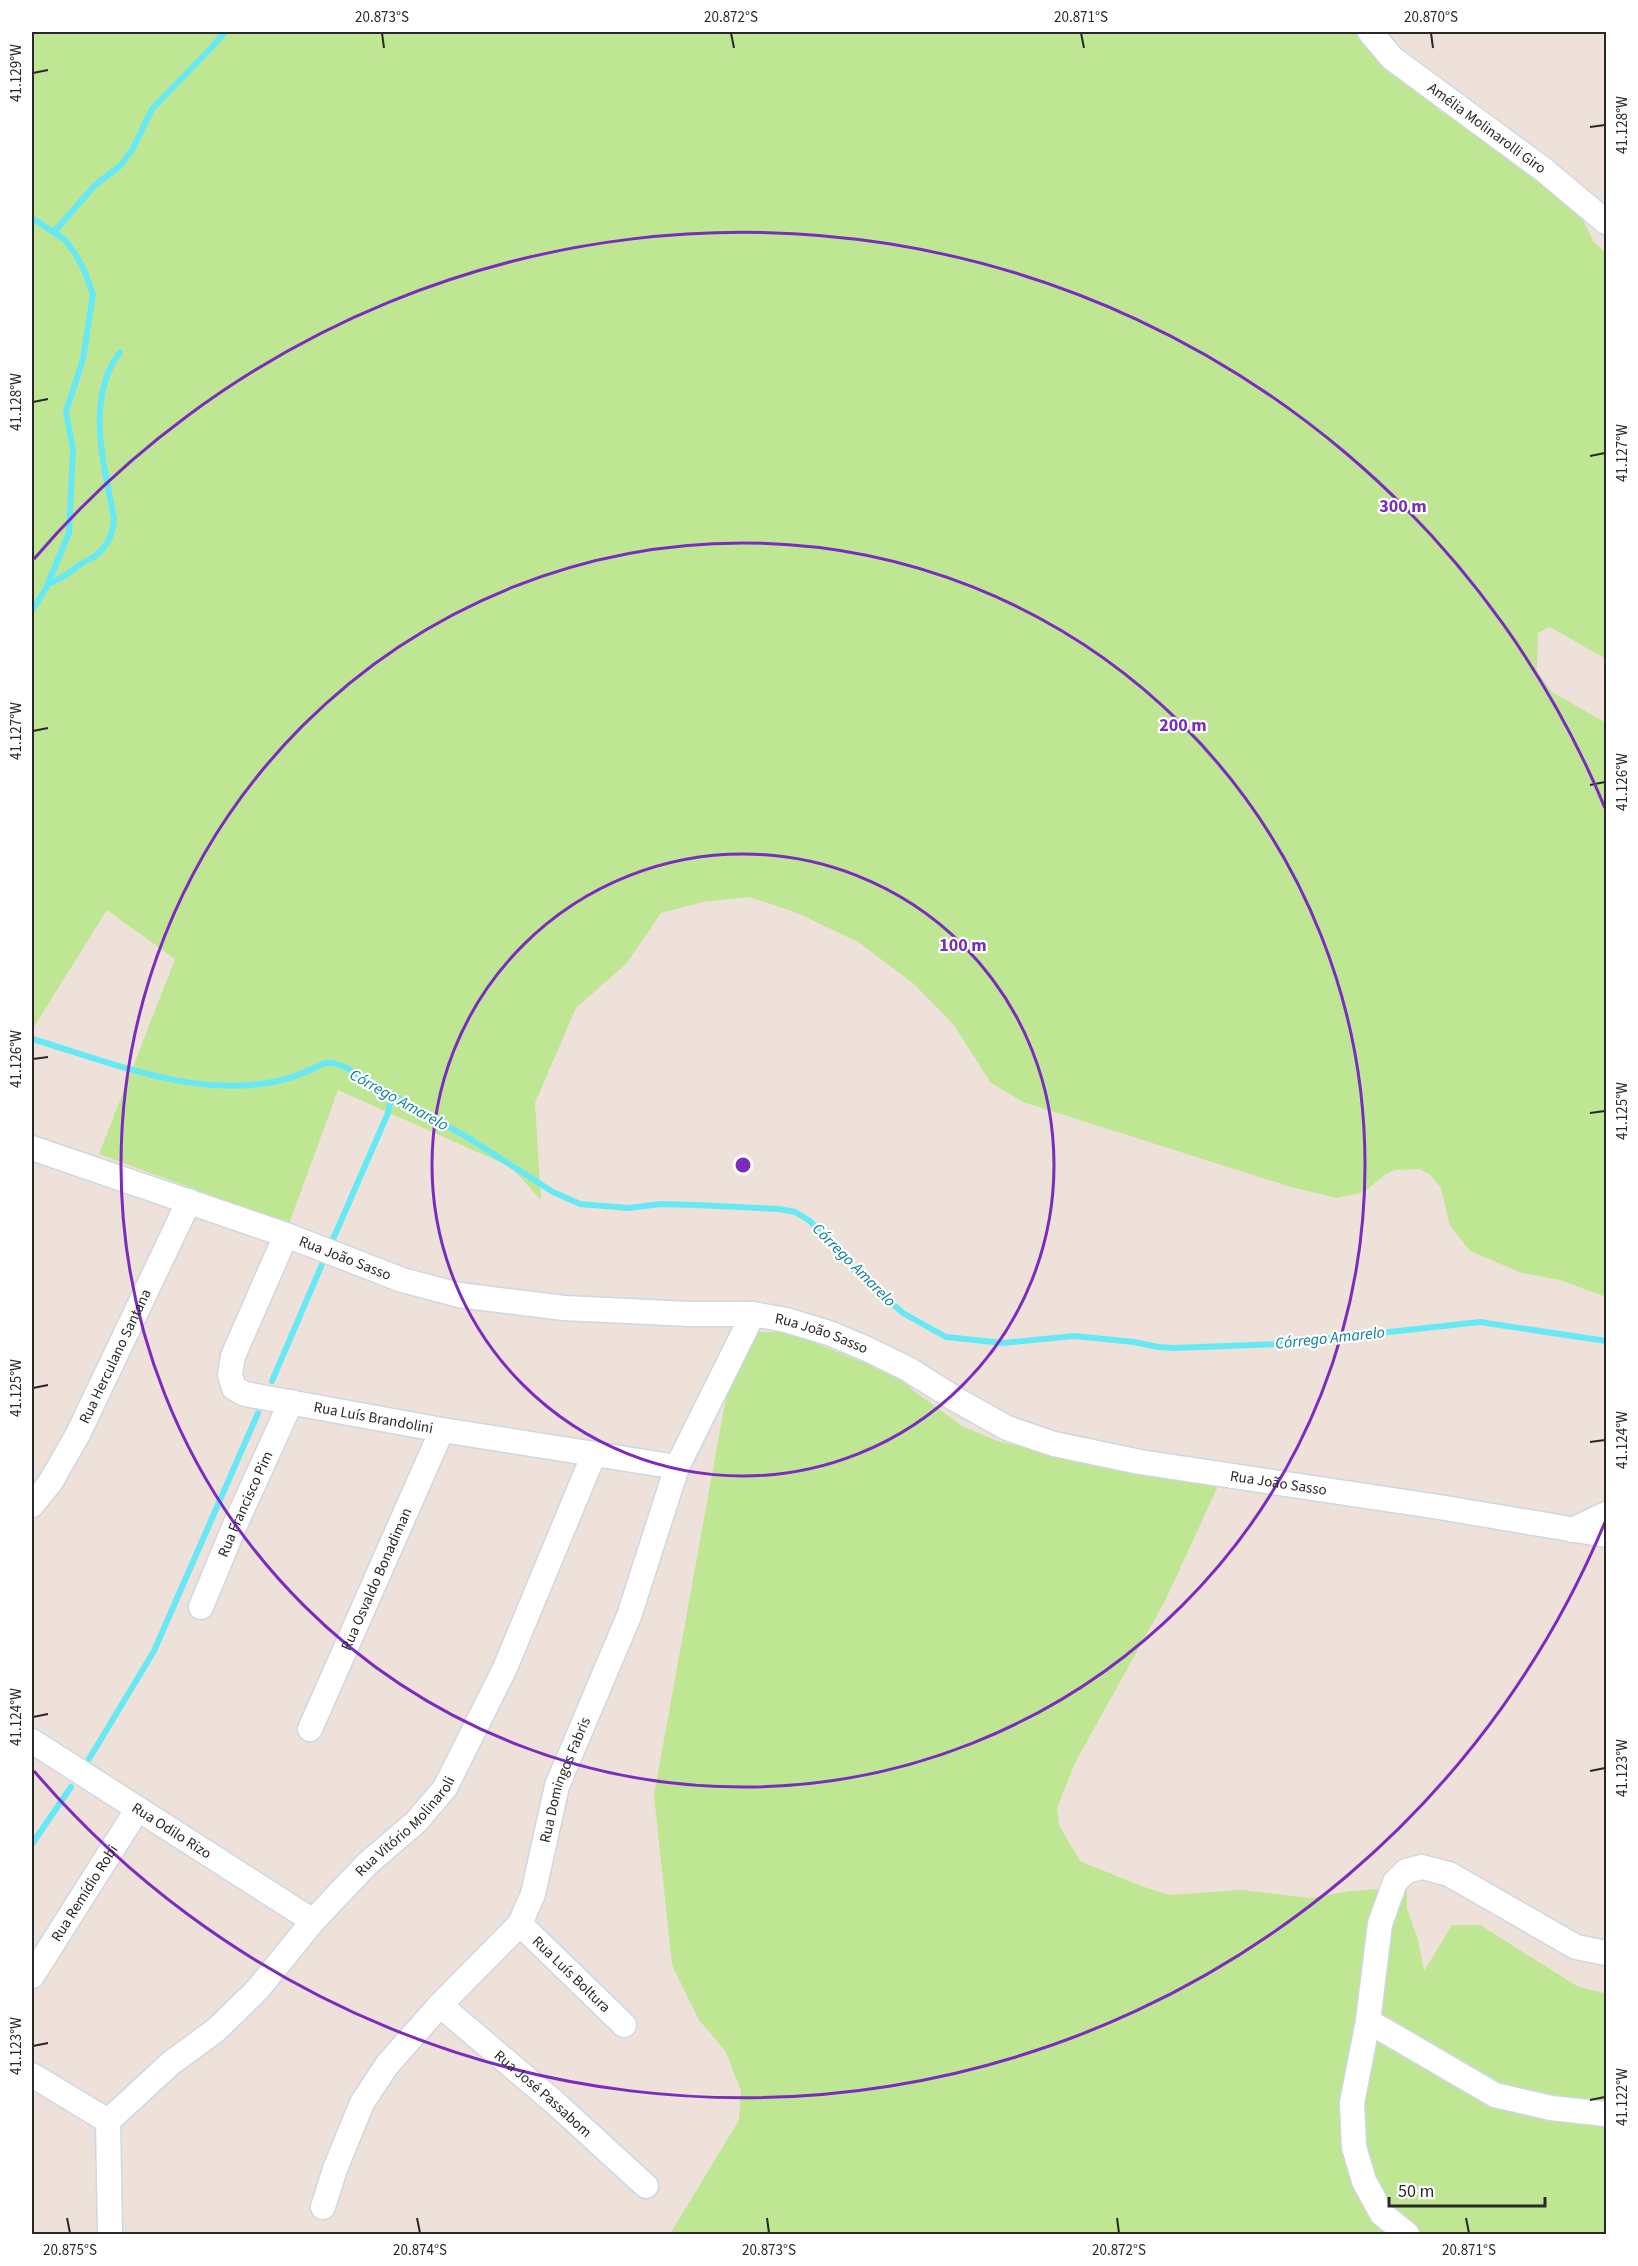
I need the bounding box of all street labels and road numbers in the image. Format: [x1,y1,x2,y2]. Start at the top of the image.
street label: Amélia Molinarolli Giro [1423,77,1550,179]
street label: Rua João Sasso [296,1231,394,1285]
street label: Rua Herculano Santana [74,1285,156,1427]
street label: Rua João Sasso [773,1308,871,1359]
street label: Rua Luís Brandolini [312,1396,435,1439]
street label: Rua Francisco Pim [212,1448,278,1560]
street label: Rua João Sasso [1229,1465,1328,1500]
street label: Rua Osvaldo Bonadiman [335,1504,417,1654]
street label: Rua Domingos Fabris [534,1714,596,1845]
street label: Rua Vitório Molinaroli [350,1772,460,1881]
street label: Rua Odilo Rizo [128,1797,216,1864]
street label: Rua Remídio Robi [46,1841,123,1946]
street label: Rua Luís Boltura [528,1931,616,2017]
street label: Rua José Passabom [490,2045,597,2142]

